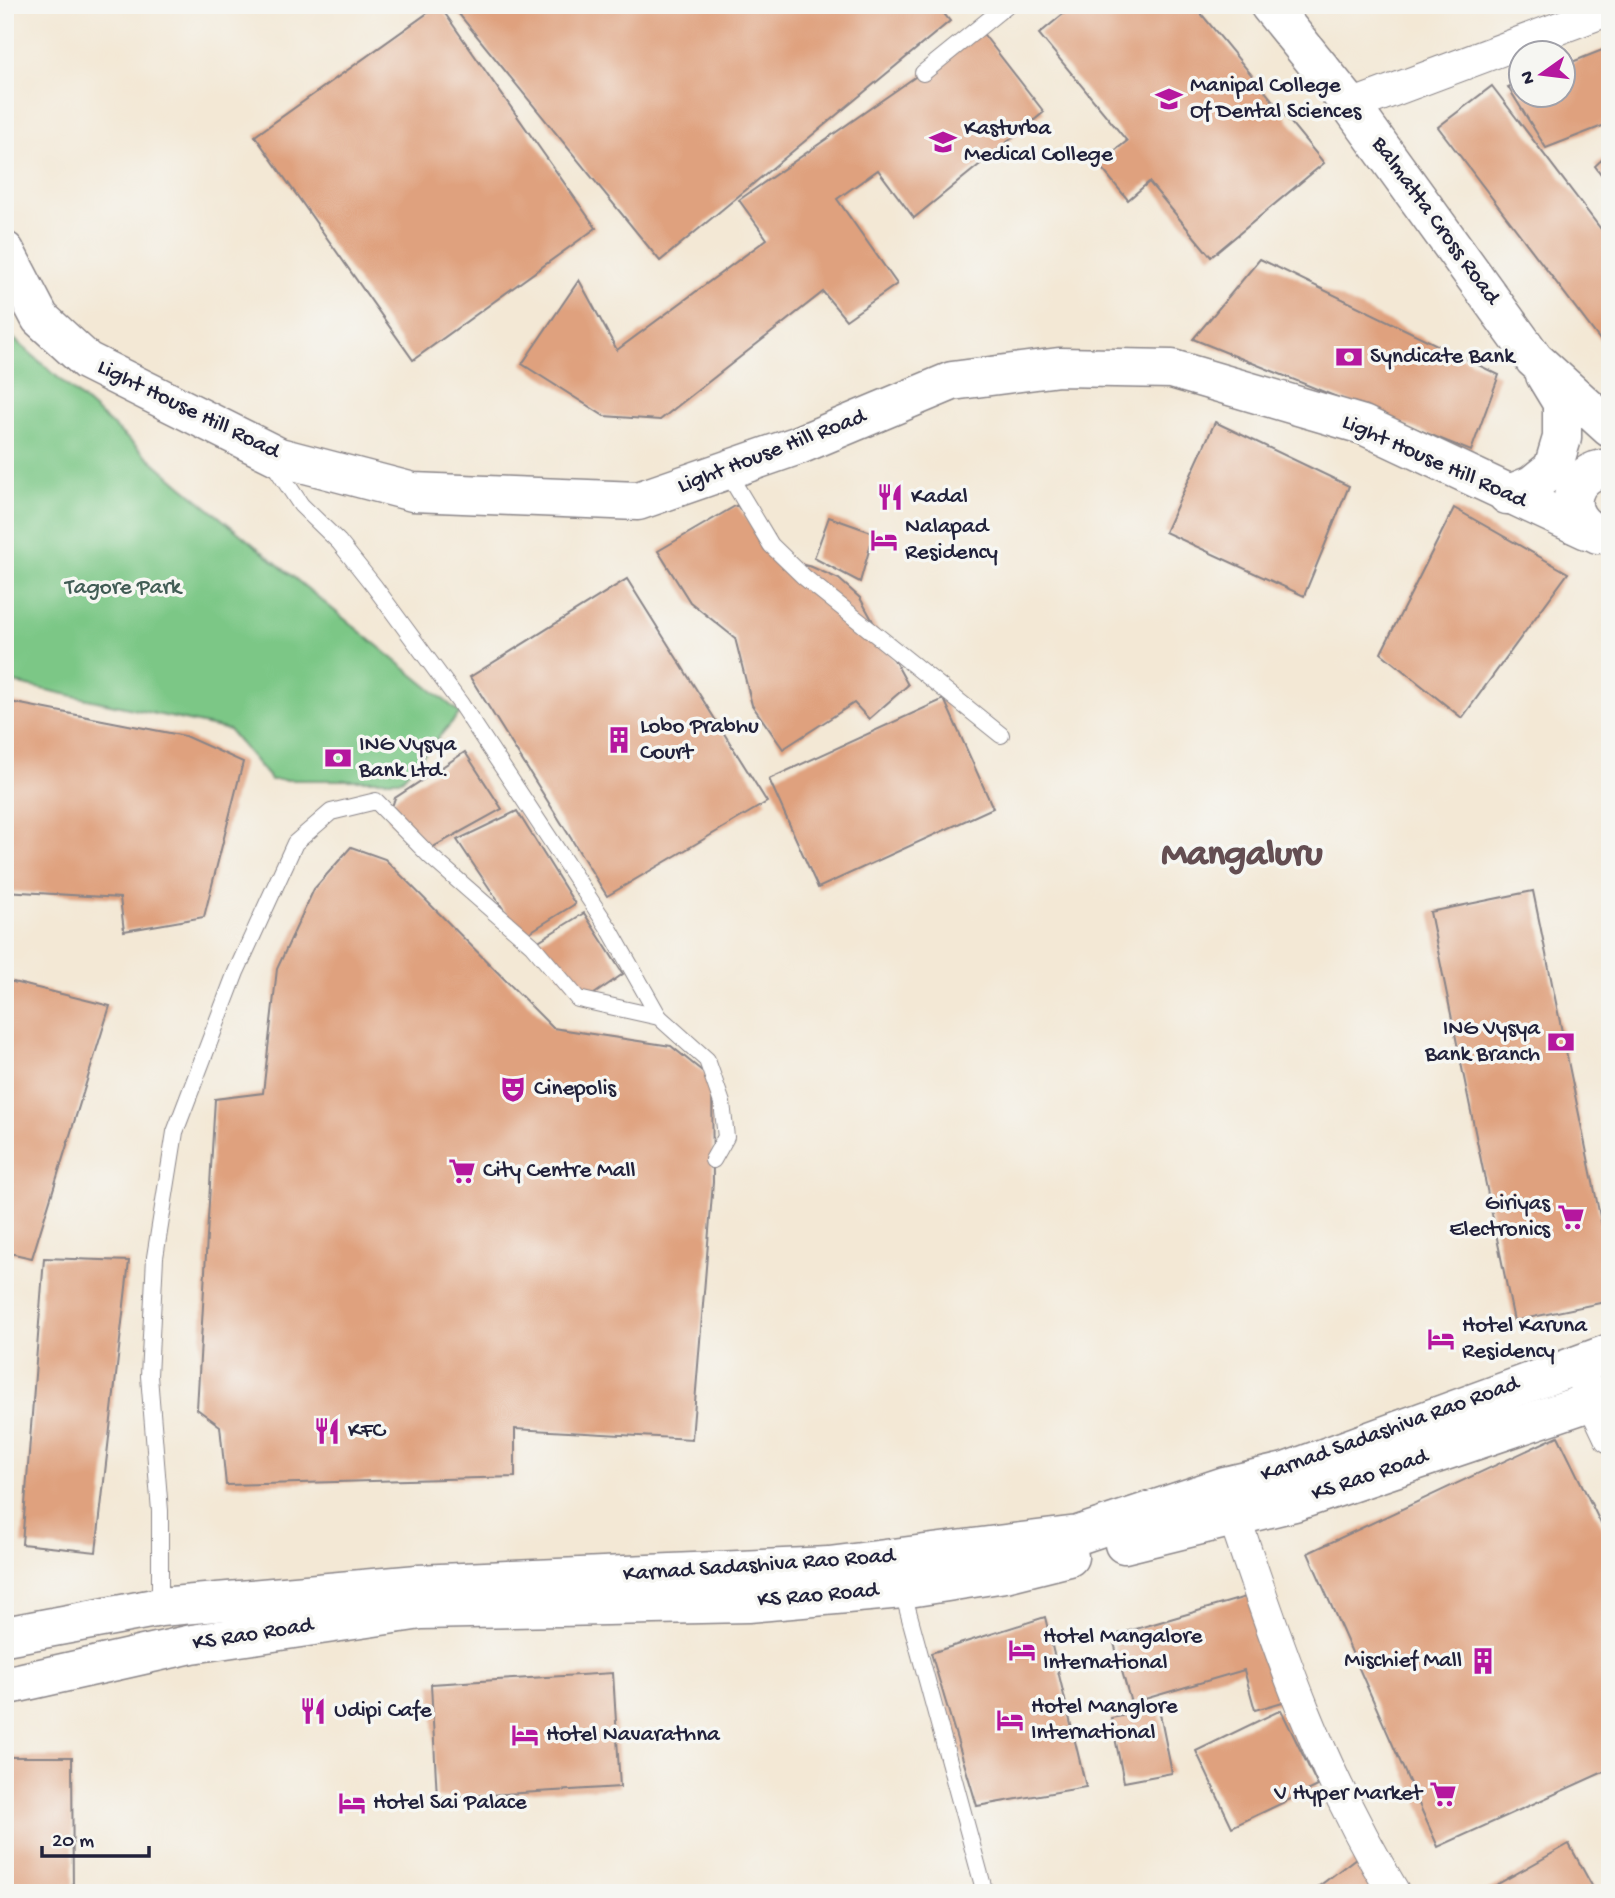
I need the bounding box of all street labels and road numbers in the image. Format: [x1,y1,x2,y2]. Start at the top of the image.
street label: Balmatta Cross Road [1364,131,1506,311]
street label: Light House Hill Road [93,354,285,466]
street label: Light House Hill Road [674,403,871,500]
street label: Light House Hill Road [1337,409,1532,515]
street label: Karnad Sadashiva Rao Road [1257,1370,1524,1489]
street label: KS Rao Road [1308,1443,1433,1508]
street label: Karnad Sadashiva Rao Road [622,1543,897,1589]
street label: KS Rao Road [756,1577,881,1615]
street label: KS Rao Road [191,1612,316,1658]

